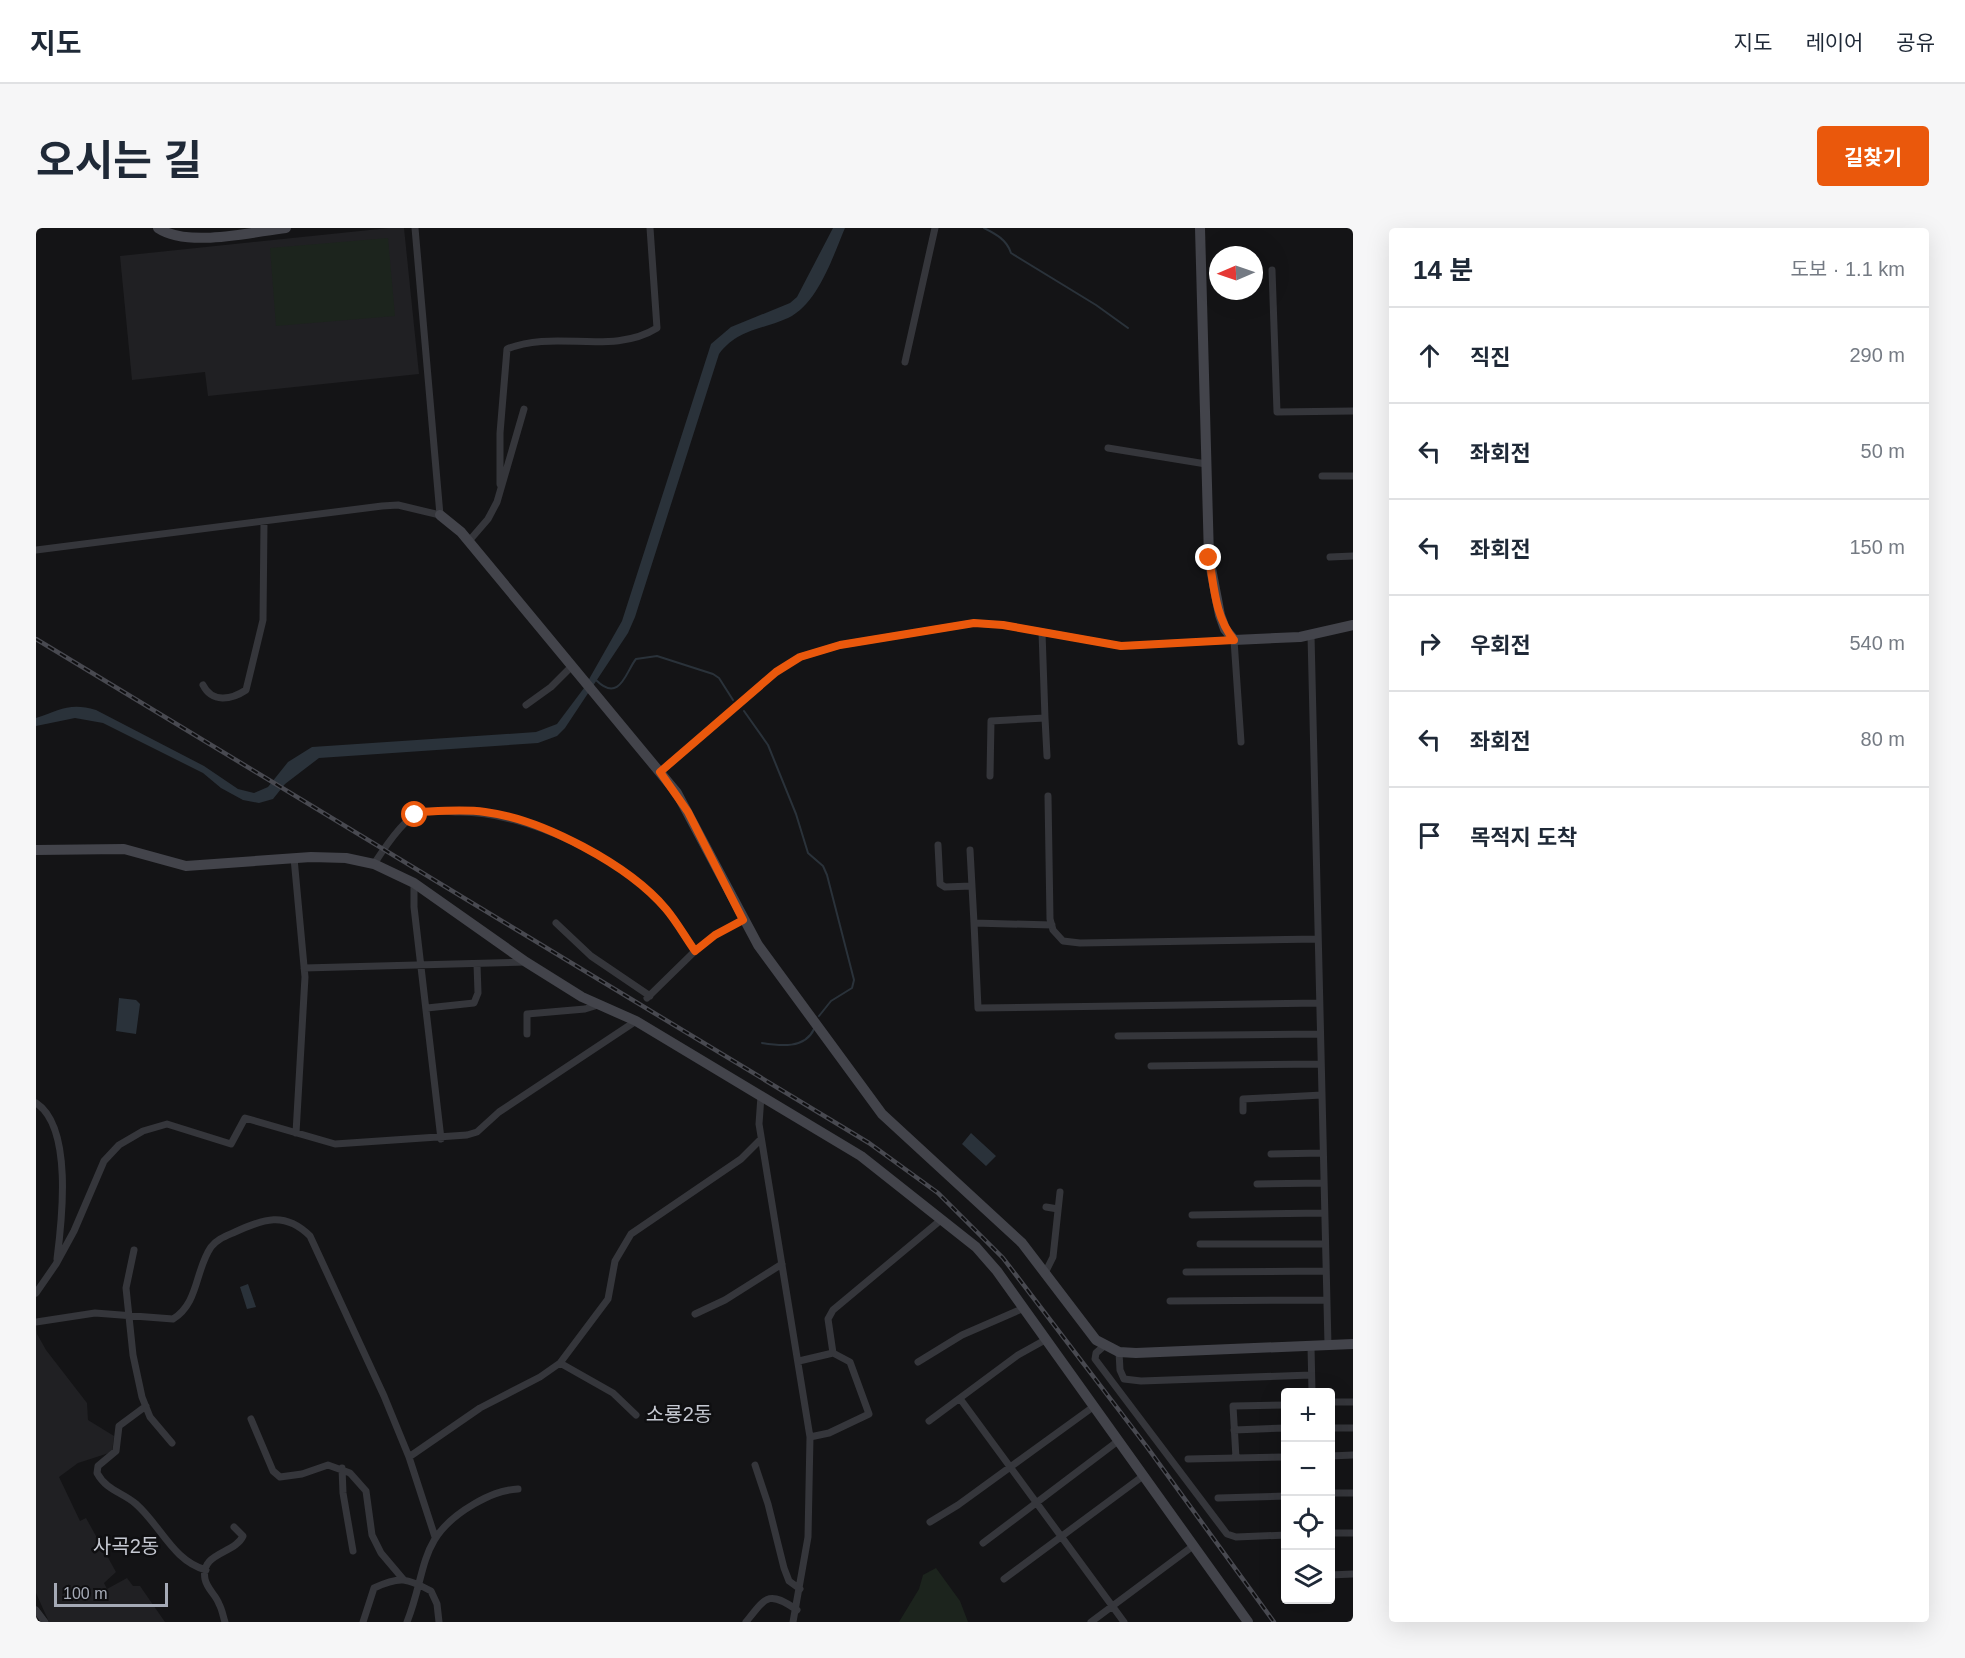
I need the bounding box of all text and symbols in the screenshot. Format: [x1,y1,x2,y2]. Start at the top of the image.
text: 지도 [30,28,82,59]
text: 지도 [1734,31,1772,54]
text: 레이어 [1805,31,1863,54]
text: 공유 [1896,31,1935,54]
button: 길찾기 [1817,126,1929,186]
text: 오시는 길 [36,137,202,184]
north arrow [1209,246,1263,300]
text: 14 분 [1413,255,1473,285]
text: 도보 · 1.1 km [1790,258,1905,280]
icon: ahead [1413,339,1446,372]
text: 290 m [1849,344,1905,366]
text: 직진 [1470,345,1510,370]
icon: left [1413,435,1446,468]
text: 50 m [1861,440,1905,462]
text: 좌회전 [1470,441,1531,466]
icon: left [1413,531,1446,564]
text: 150 m [1849,536,1905,558]
text: 좌회전 [1470,537,1531,562]
route end [1195,544,1221,570]
icon: right [1413,627,1446,660]
text: 540 m [1849,632,1905,654]
text: 우회전 [1470,633,1531,658]
icon: left [1413,723,1446,756]
text: 80 m [1861,728,1905,750]
text: 좌회전 [1470,729,1531,754]
route start [401,801,427,827]
icon: arrive [1413,819,1446,852]
text: 목적지 도착 [1470,825,1577,850]
map controls [1281,1388,1335,1604]
button: + [1281,1388,1335,1442]
district label: 소룡2동 [646,1403,712,1425]
button: − [1281,1442,1335,1496]
button: locate [1281,1496,1335,1550]
district label: 사곡2동 [93,1535,159,1557]
button: layers [1281,1550,1335,1604]
scale bar [54,1580,168,1608]
text: 100 m [63,1585,107,1602]

